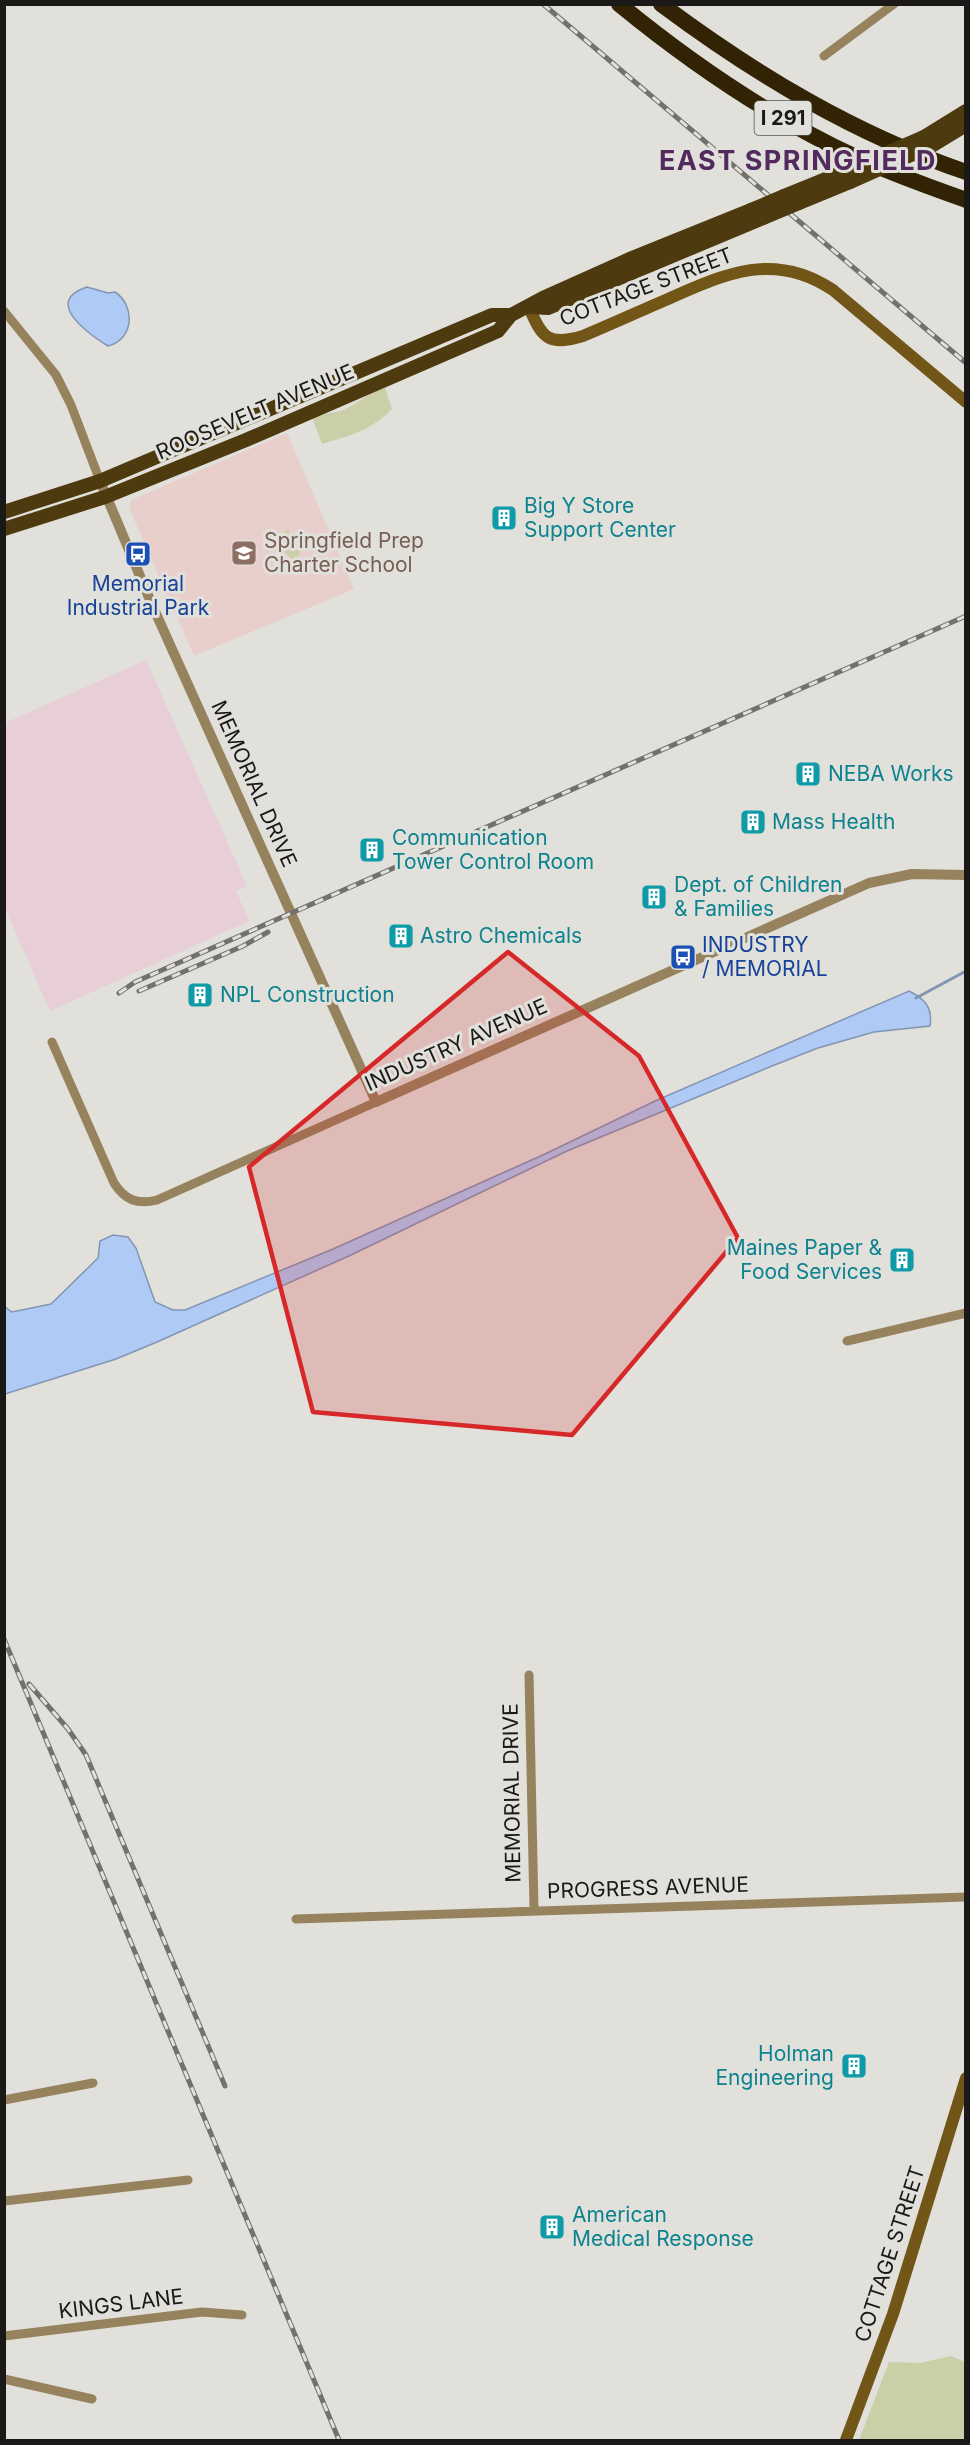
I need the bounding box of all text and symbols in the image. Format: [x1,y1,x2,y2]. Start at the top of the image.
road number: I 291 [754,101,812,135]
district label: EAST SPRINGFIELD [659,144,937,177]
street label: COTTAGE STREET [556,242,736,331]
street label: ROOSEVELT AVENUE [152,359,357,465]
place label: Big Y Store Support Center [524,493,676,542]
building icon: Big Y Store Support Center [489,503,519,533]
place label: Springfield Prep Charter School [264,528,424,577]
school or university icon: Springfield Prep Charter School [229,538,259,568]
bus stop icon: Memorial Industrial Park [123,539,153,569]
place label: Memorial Industrial Park [67,571,210,620]
street label: MEMORIAL DRIVE [207,697,302,871]
building icon: NEBA Works [793,759,823,789]
place label: NEBA Works [828,761,954,786]
building icon: Mass Health [738,807,768,837]
place label: Mass Health [772,809,895,834]
place label: Communication Tower Control Room [392,825,594,874]
building icon: Communication Tower Control Room [357,835,387,865]
place label: Dept. of Children & Families [674,872,842,921]
building icon: Dept. of Children & Families [639,882,669,912]
building icon: Astro Chemicals [386,921,416,951]
place label: Astro Chemicals [420,923,582,948]
place label: INDUSTRY / MEMORIAL [702,932,828,981]
bus stop icon: INDUSTRY / MEMORIAL [668,942,698,972]
building icon: NPL Construction [185,980,215,1010]
place label: NPL Construction [220,982,395,1007]
street label: INDUSTRY AVENUE [361,993,551,1096]
place label: Maines Paper & Food Services [727,1235,882,1284]
building icon: Maines Paper & Food Services [887,1245,917,1275]
street label: MEMORIAL DRIVE [497,1703,526,1883]
street label: PROGRESS AVENUE [547,1871,749,1904]
place label: Holman Engineering [716,2041,834,2090]
building icon: Holman Engineering [839,2051,869,2081]
street label: COTTAGE STREET [849,2163,930,2345]
place label: American Medical Response [572,2202,754,2251]
building icon: American Medical Response [537,2212,567,2242]
street label: KINGS LANE [57,2283,185,2324]

